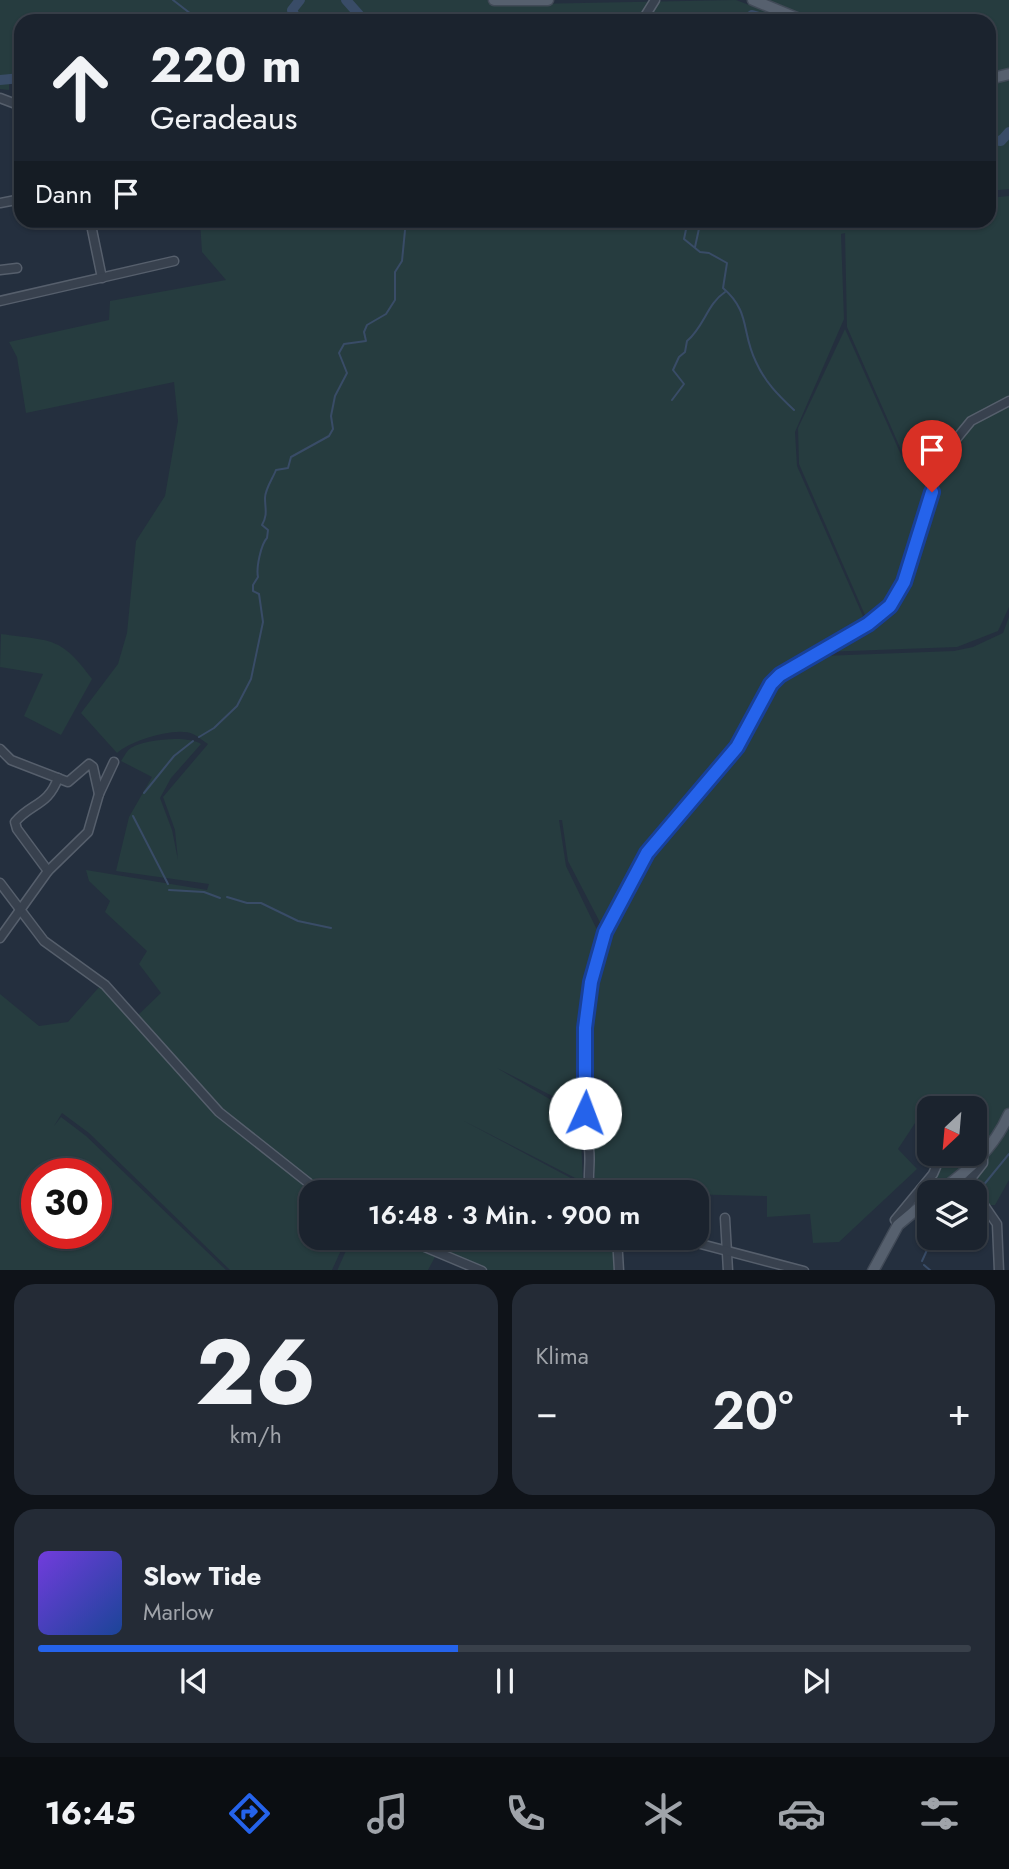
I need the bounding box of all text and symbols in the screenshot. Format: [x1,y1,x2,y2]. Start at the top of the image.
text: 220 m [150,30,302,100]
icon: ahead [35,42,126,133]
text: Geradeaus [150,95,297,141]
text: Dann [35,175,93,213]
icon: arrive [107,175,145,213]
pin [902,420,962,492]
icon: arrive [913,431,951,469]
position arrow [548,1076,622,1150]
north arrow [917,1096,987,1166]
map controls [917,1096,987,1250]
speed limit sign: 30 [21,1158,112,1249]
button: layers [917,1180,987,1250]
text: 16:48 · 3 Min. · 900 m [368,1196,640,1234]
text: 26 [195,1307,316,1438]
text: Klima [536,1339,589,1373]
text: 20° [712,1373,793,1449]
text: − [536,1384,558,1439]
text: + [948,1384,971,1439]
text: km/h [230,1418,282,1452]
text: Slow Tide [143,1557,262,1595]
text: Marlow [143,1595,214,1629]
icon: previous [175,1662,213,1700]
icon: pause [486,1662,524,1700]
icon: next [797,1662,835,1700]
icon: directions [225,1789,274,1838]
icon: music [363,1789,412,1838]
icon: phone [501,1789,550,1838]
icon: climate [639,1789,688,1838]
icon: car [777,1789,826,1838]
icon: filters [915,1789,964,1838]
text: 16:45 [45,1790,136,1836]

